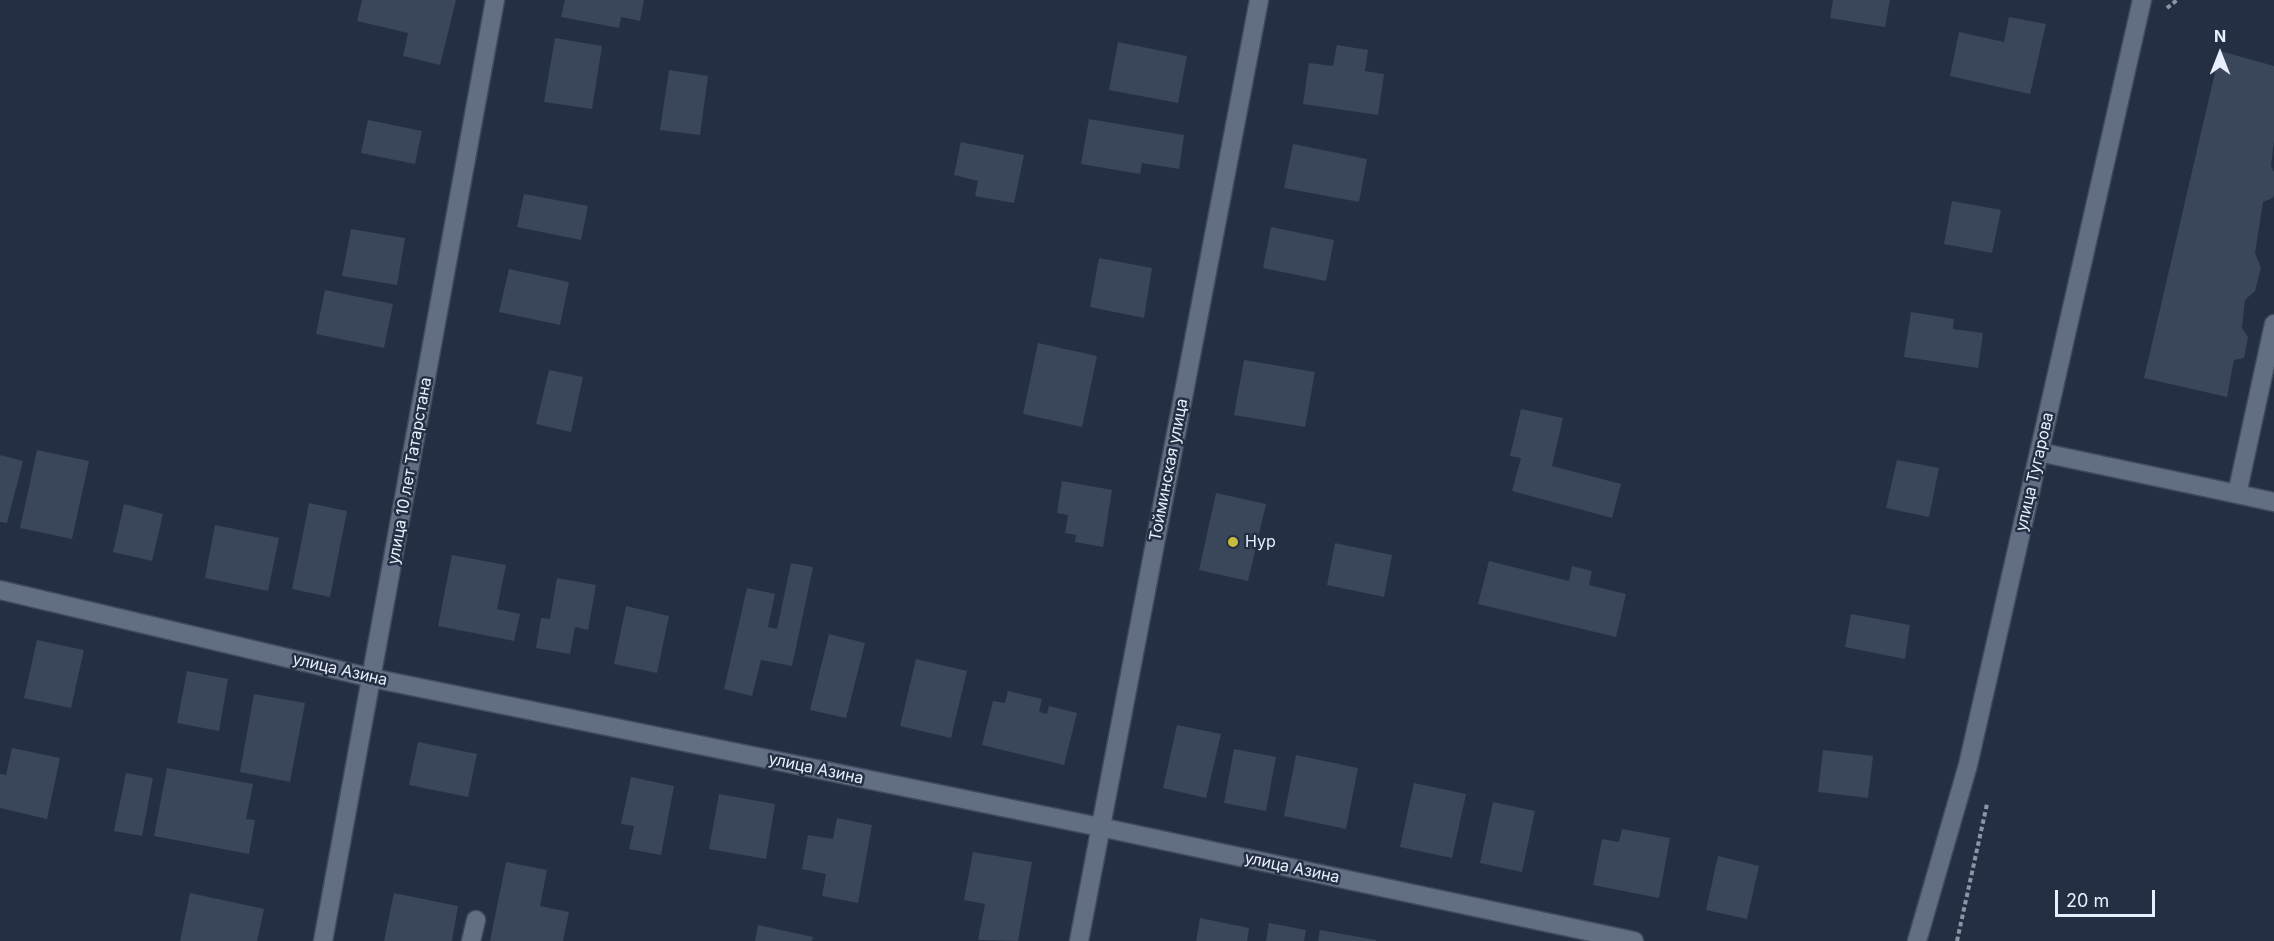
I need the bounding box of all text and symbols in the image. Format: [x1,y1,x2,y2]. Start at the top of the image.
north arrow [2190,24,2250,84]
text: N [2214,26,2226,46]
street label: улица 10 лет Татарстана [384,376,436,566]
street label: Тойминская улица [1146,397,1192,543]
street label: улица Тугарова [2012,411,2058,533]
place label: Нур [1245,532,1276,552]
marker: Нур [1226,535,1240,549]
street label: улица Азина [291,650,389,690]
street label: улица Азина [767,750,865,788]
street label: улица Азина [1243,849,1341,887]
scale bar [2058,878,2158,916]
text: 20 m [2066,890,2109,911]

